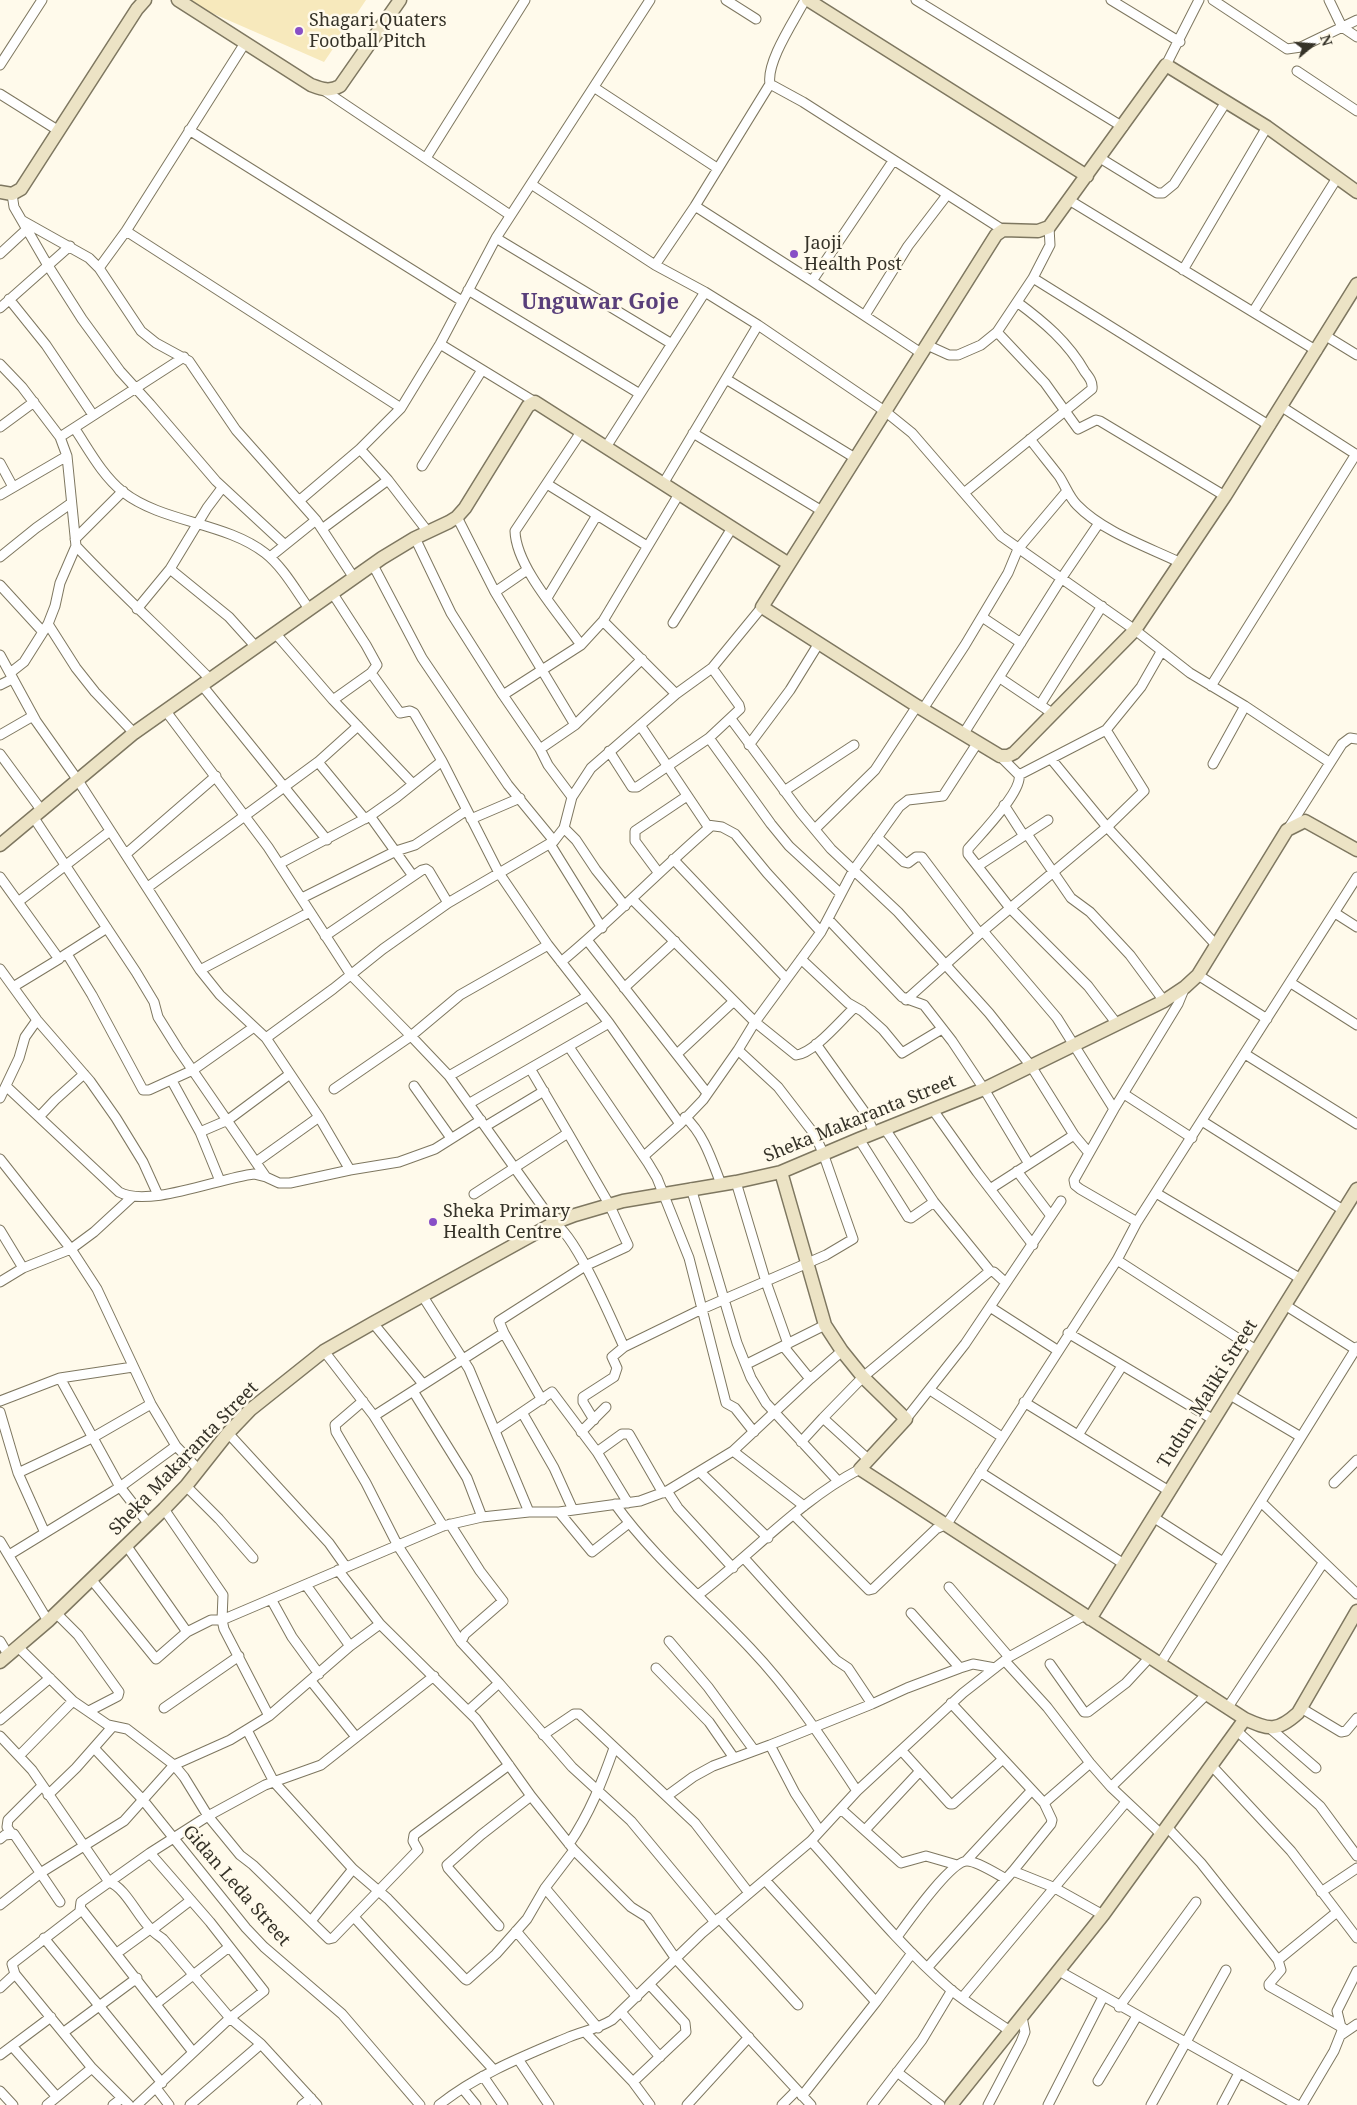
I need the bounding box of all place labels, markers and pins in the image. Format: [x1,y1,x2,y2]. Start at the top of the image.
place label: Shagari Quaters Football Pitch [309,10,447,52]
marker: Shagari Quaters Football Pitch [293,25,305,37]
place label: Jaoji Health Post [804,233,902,276]
marker: Jaoji Health Post [788,248,800,260]
place label: Sheka Primary Health Centre [443,1201,570,1244]
marker: Sheka Primary Health Centre [427,1216,439,1228]

